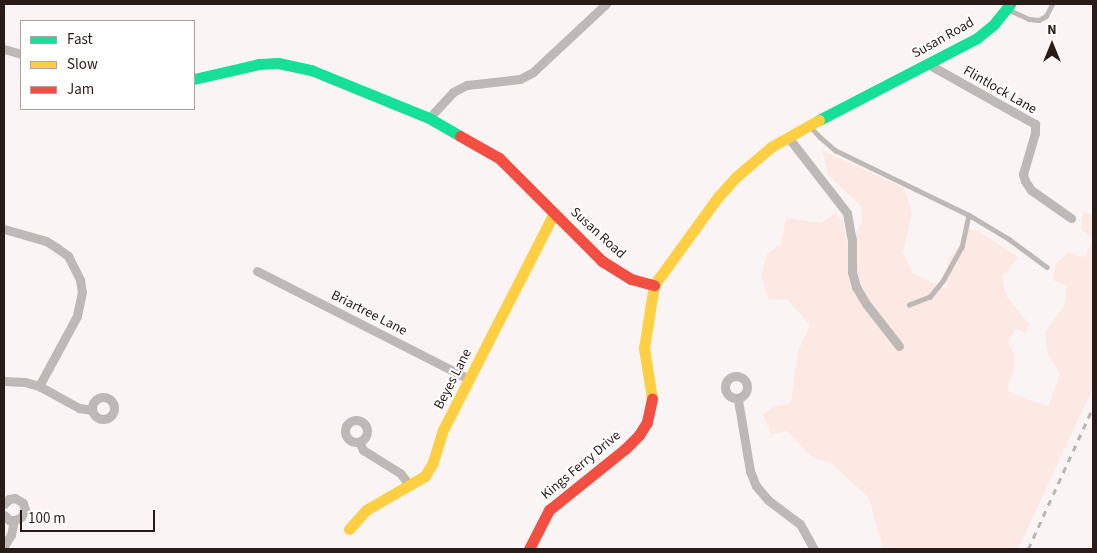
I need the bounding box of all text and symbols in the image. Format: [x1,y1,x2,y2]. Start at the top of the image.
street label: Susan Road [909,14,977,62]
legend [20,20,195,110]
north arrow [1027,20,1077,70]
text: N [1047,20,1057,40]
text: Fast [67,29,93,50]
text: Slow [67,54,98,75]
street label: Flintlock Lane [960,62,1040,118]
text: Jam [67,79,94,100]
street label: Susan Road [567,204,629,262]
street label: Briartree Lane [328,287,410,339]
street label: Beyes Lane [431,346,475,412]
street label: Kings Ferry Drive [538,427,624,503]
scale bar [22,500,158,532]
text: 100 m [28,508,66,529]

